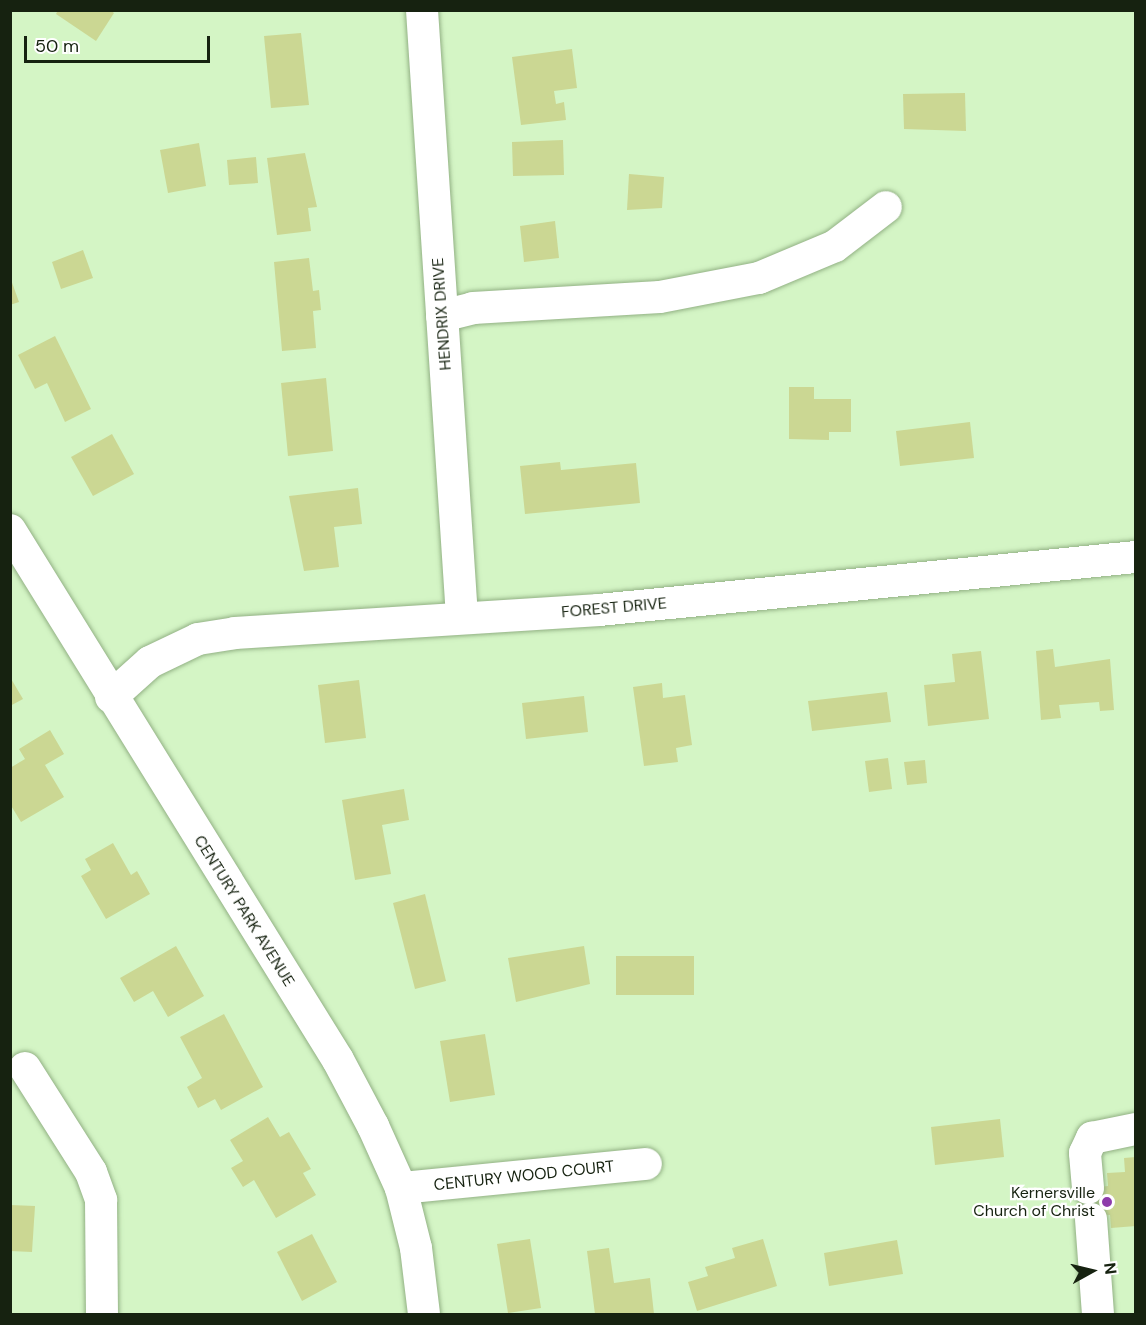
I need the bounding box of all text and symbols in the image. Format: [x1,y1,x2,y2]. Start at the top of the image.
scale bar [27,24,213,62]
text: 50 m [35,34,79,58]
street label: HENDRIX DRIVE [428,257,456,371]
street label: FOREST DRIVE [561,594,667,622]
street label: CENTURY PARK AVENUE [190,832,298,990]
street label: CENTURY WOOD COURT [433,1157,615,1195]
place label: Kernersville Church of Christ [973,1183,1095,1221]
marker: Kernersville Church of Christ [1100,1195,1114,1209]
north arrow [1062,1241,1122,1301]
text: N [1099,1261,1122,1276]

